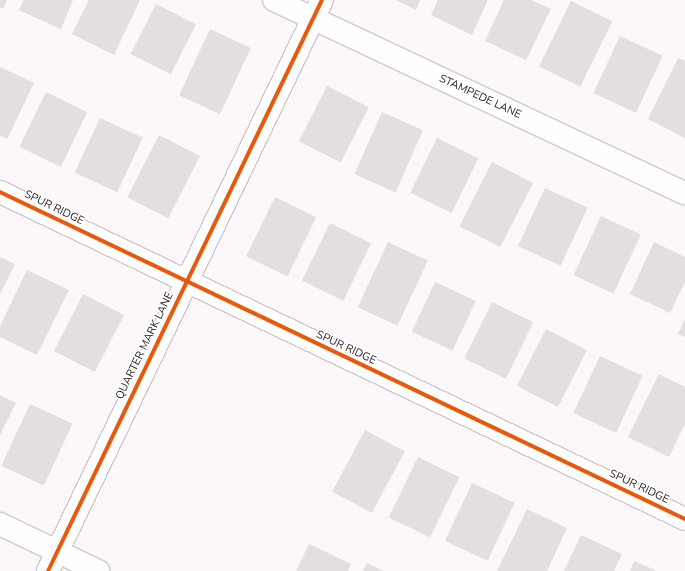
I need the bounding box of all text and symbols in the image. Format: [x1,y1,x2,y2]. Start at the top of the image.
street label: STAMPEDE LANE [437,72,523,122]
street label: SPUR RIDGE [22,188,86,228]
street label: QUARTER MARK LANE [113,290,177,402]
street label: SPUR RIDGE [314,328,378,368]
street label: SPUR RIDGE [607,467,671,507]

